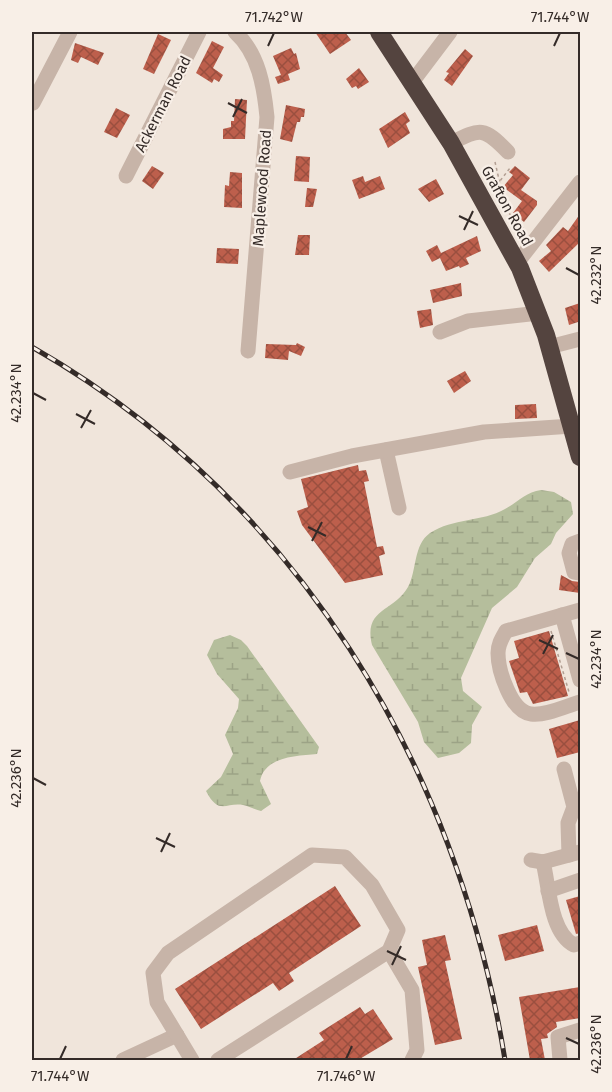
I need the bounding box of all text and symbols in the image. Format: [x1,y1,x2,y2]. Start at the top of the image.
text: 71.742°W [245,8,304,26]
text: 71.744°W [531,8,590,26]
street label: Ackerman Road [131,53,195,155]
street label: Maplewood Road [249,129,275,247]
street label: Grafton Road [477,163,537,249]
text: 42.232°N [587,246,605,304]
text: 42.234°N [7,363,25,423]
text: 42.234°N [587,629,605,689]
text: 42.236°N [7,748,25,808]
text: 42.236°N [587,1014,605,1074]
text: 71.744°W [31,1067,90,1085]
text: 71.746°W [317,1067,376,1085]

